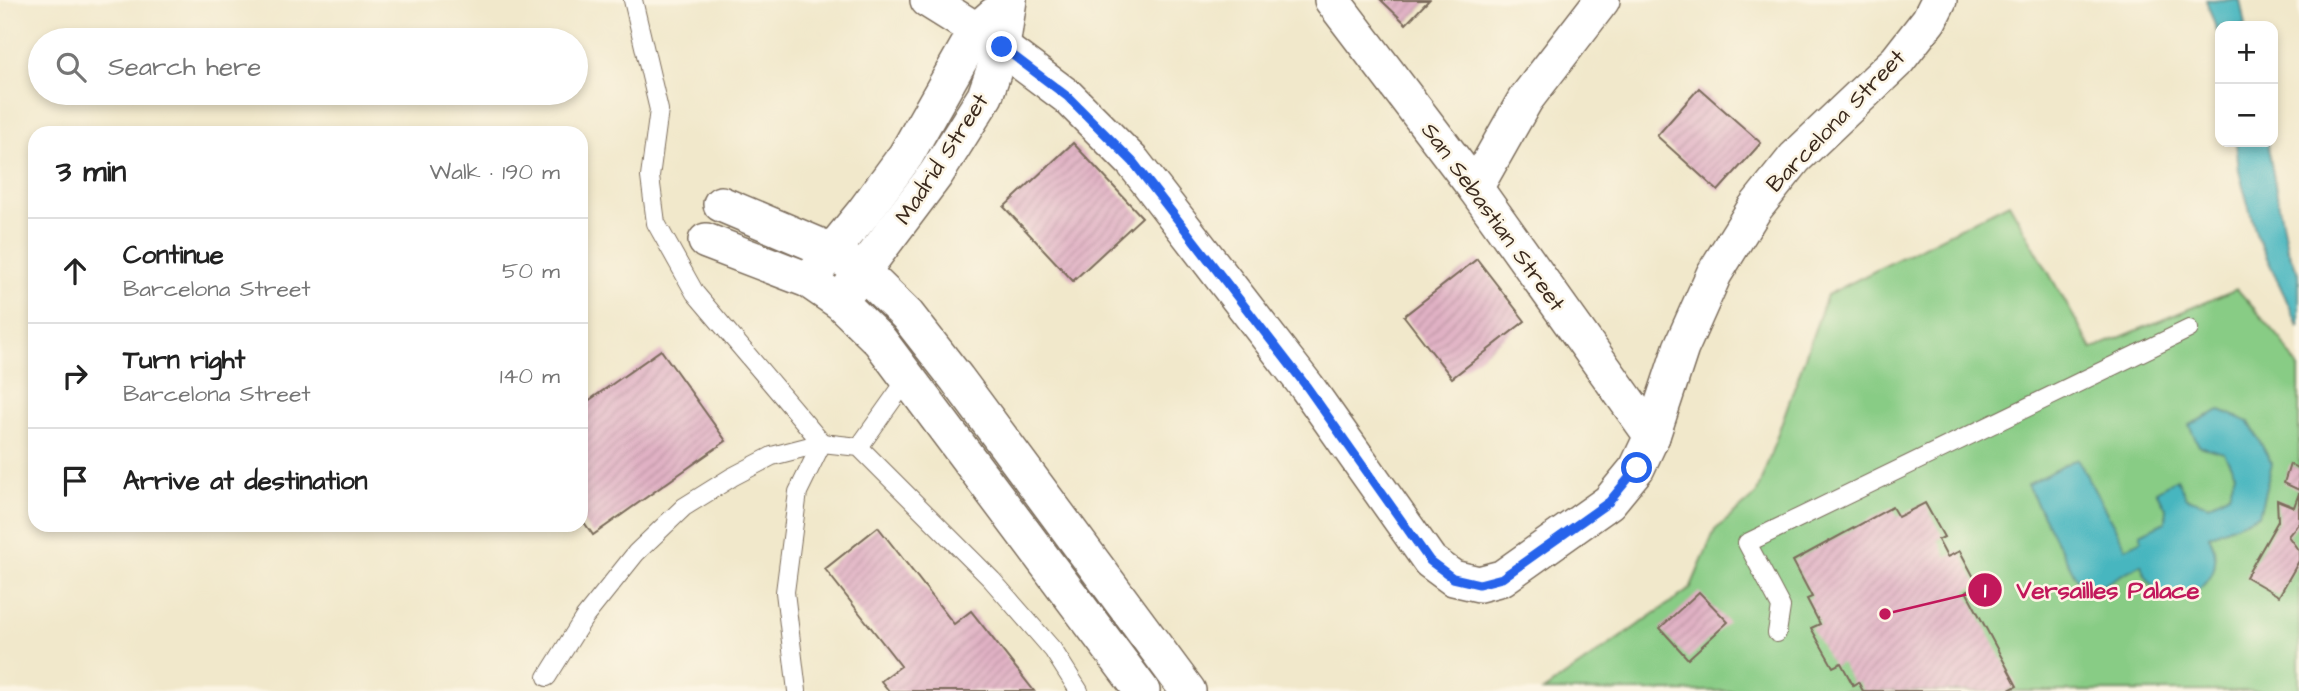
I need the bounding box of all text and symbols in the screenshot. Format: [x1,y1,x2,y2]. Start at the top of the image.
map controls [2215,21,2278,147]
button: + [2215,21,2278,84]
search box [28,28,588,105]
route end [986,31,1017,62]
street label: Barcelona Street [1759,42,1913,200]
icon: search [52,48,90,86]
text: Search here [108,49,261,85]
button: − [2215,84,2278,147]
street label: Madrid Street [888,87,997,231]
street label: San Sebastian Street [1413,116,1573,319]
text: 3 min [56,151,126,193]
text: Walk · 190 m [430,156,560,188]
text: Continue [123,237,224,273]
icon: ahead [56,252,94,290]
text: 50 m [502,255,560,287]
text: Barcelona Street [123,273,311,305]
text: Turn right [123,342,245,378]
icon: right [56,357,94,395]
text: 140 m [500,360,560,392]
text: Barcelona Street [123,378,311,410]
route start [1621,452,1652,483]
icon: arrive [56,462,94,500]
text: Arrive at destination [123,463,368,499]
callout: Versailles Palace [1967,567,2213,612]
text: Versailles Palace [2015,574,2200,608]
text: 1 [1984,576,1987,605]

